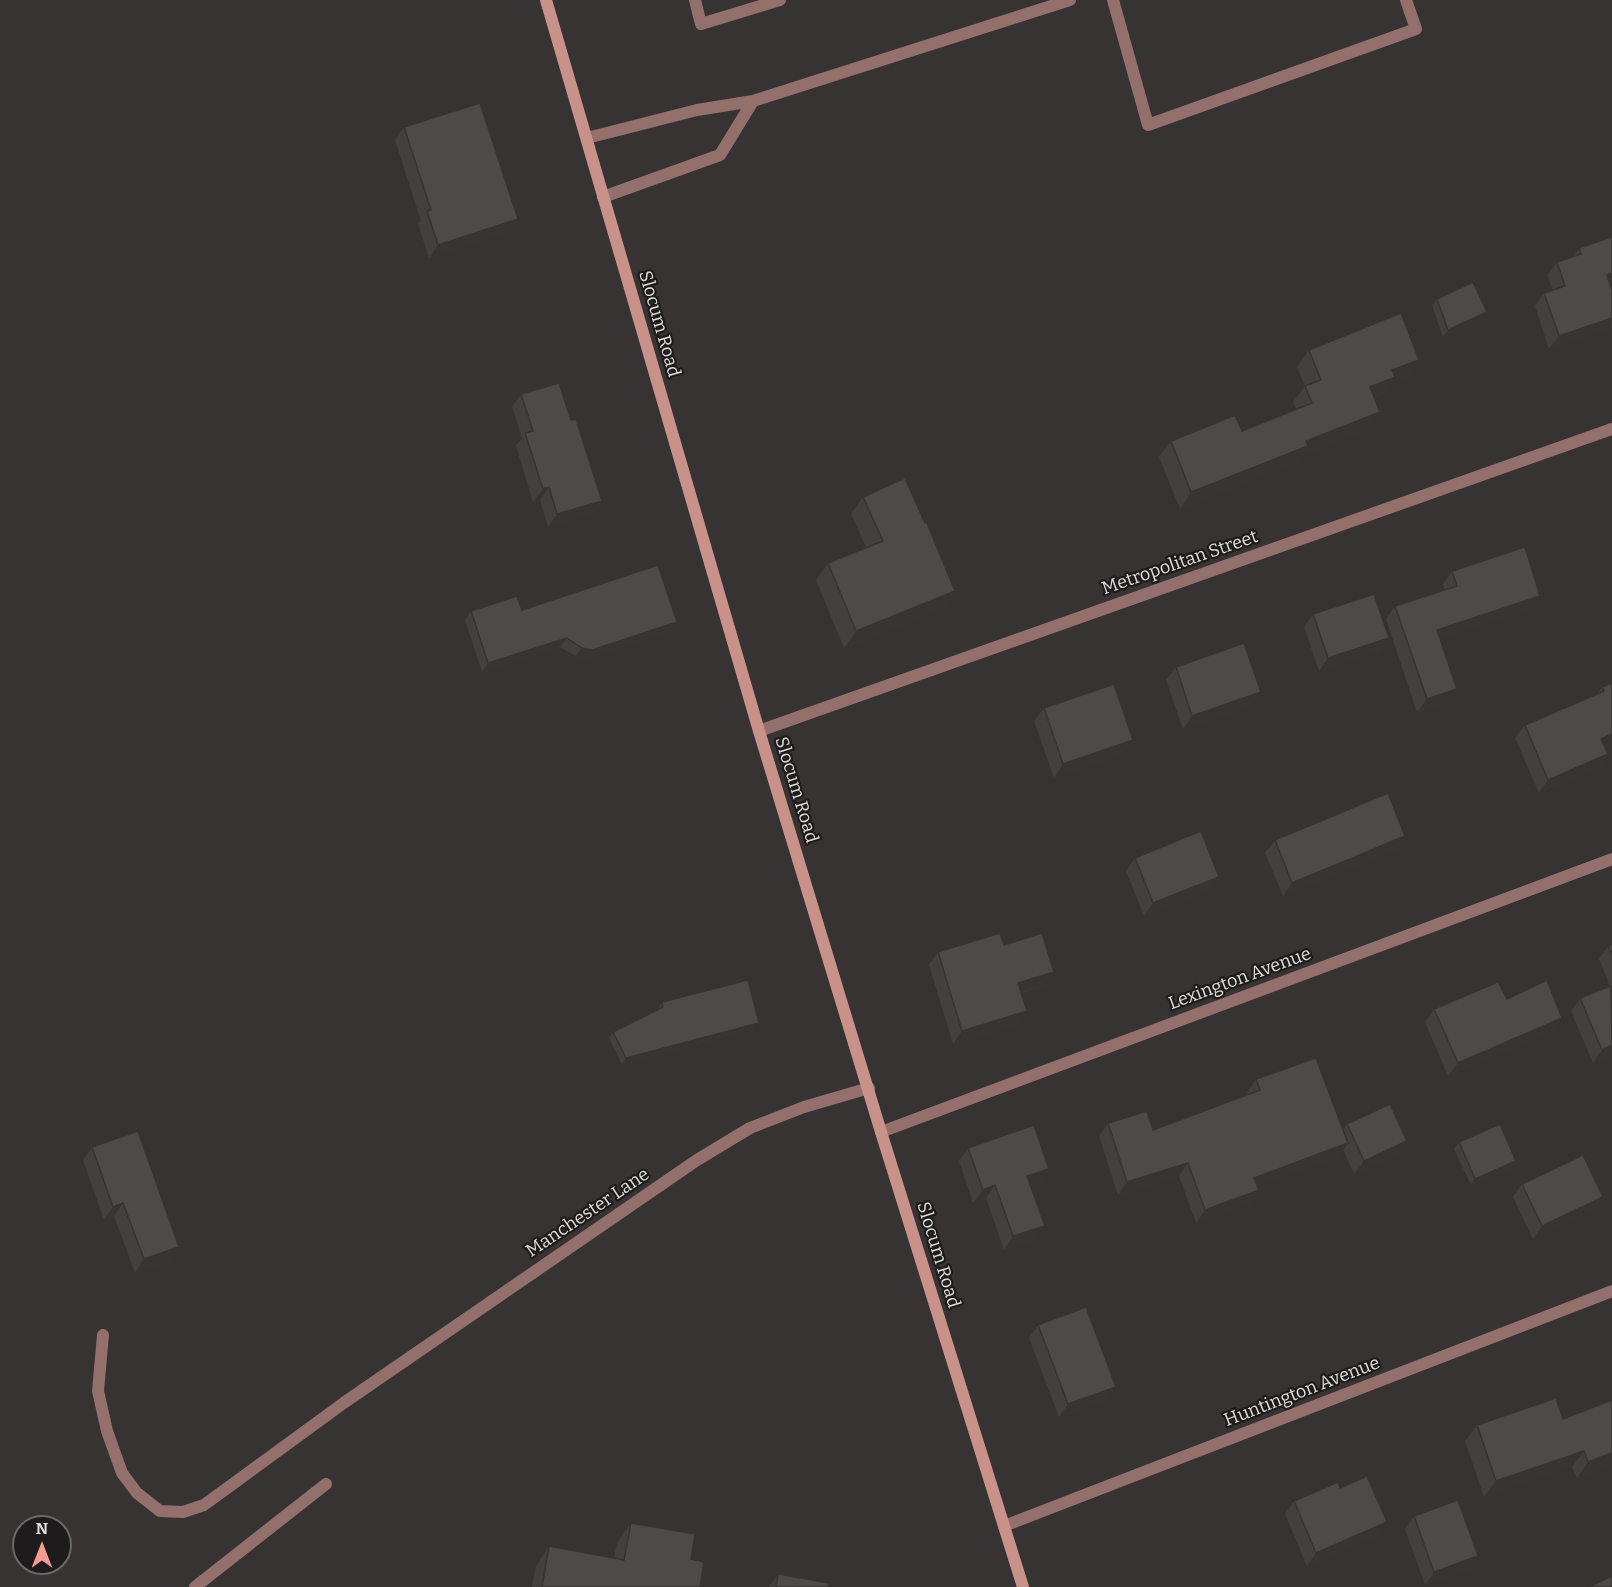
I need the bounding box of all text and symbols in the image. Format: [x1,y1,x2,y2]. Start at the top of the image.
street label: Slocum Road [634,268,684,380]
street label: Metropolitan Street [1099,526,1261,600]
street label: Slocum Road [770,734,822,846]
street label: Lexington Avenue [1166,943,1314,1015]
street label: Manchester Lane [522,1164,654,1262]
street label: Slocum Road [912,1199,964,1311]
street label: Huntington Avenue [1221,1352,1383,1432]
north arrow [12,1515,72,1575]
text: N [36,1519,48,1538]

